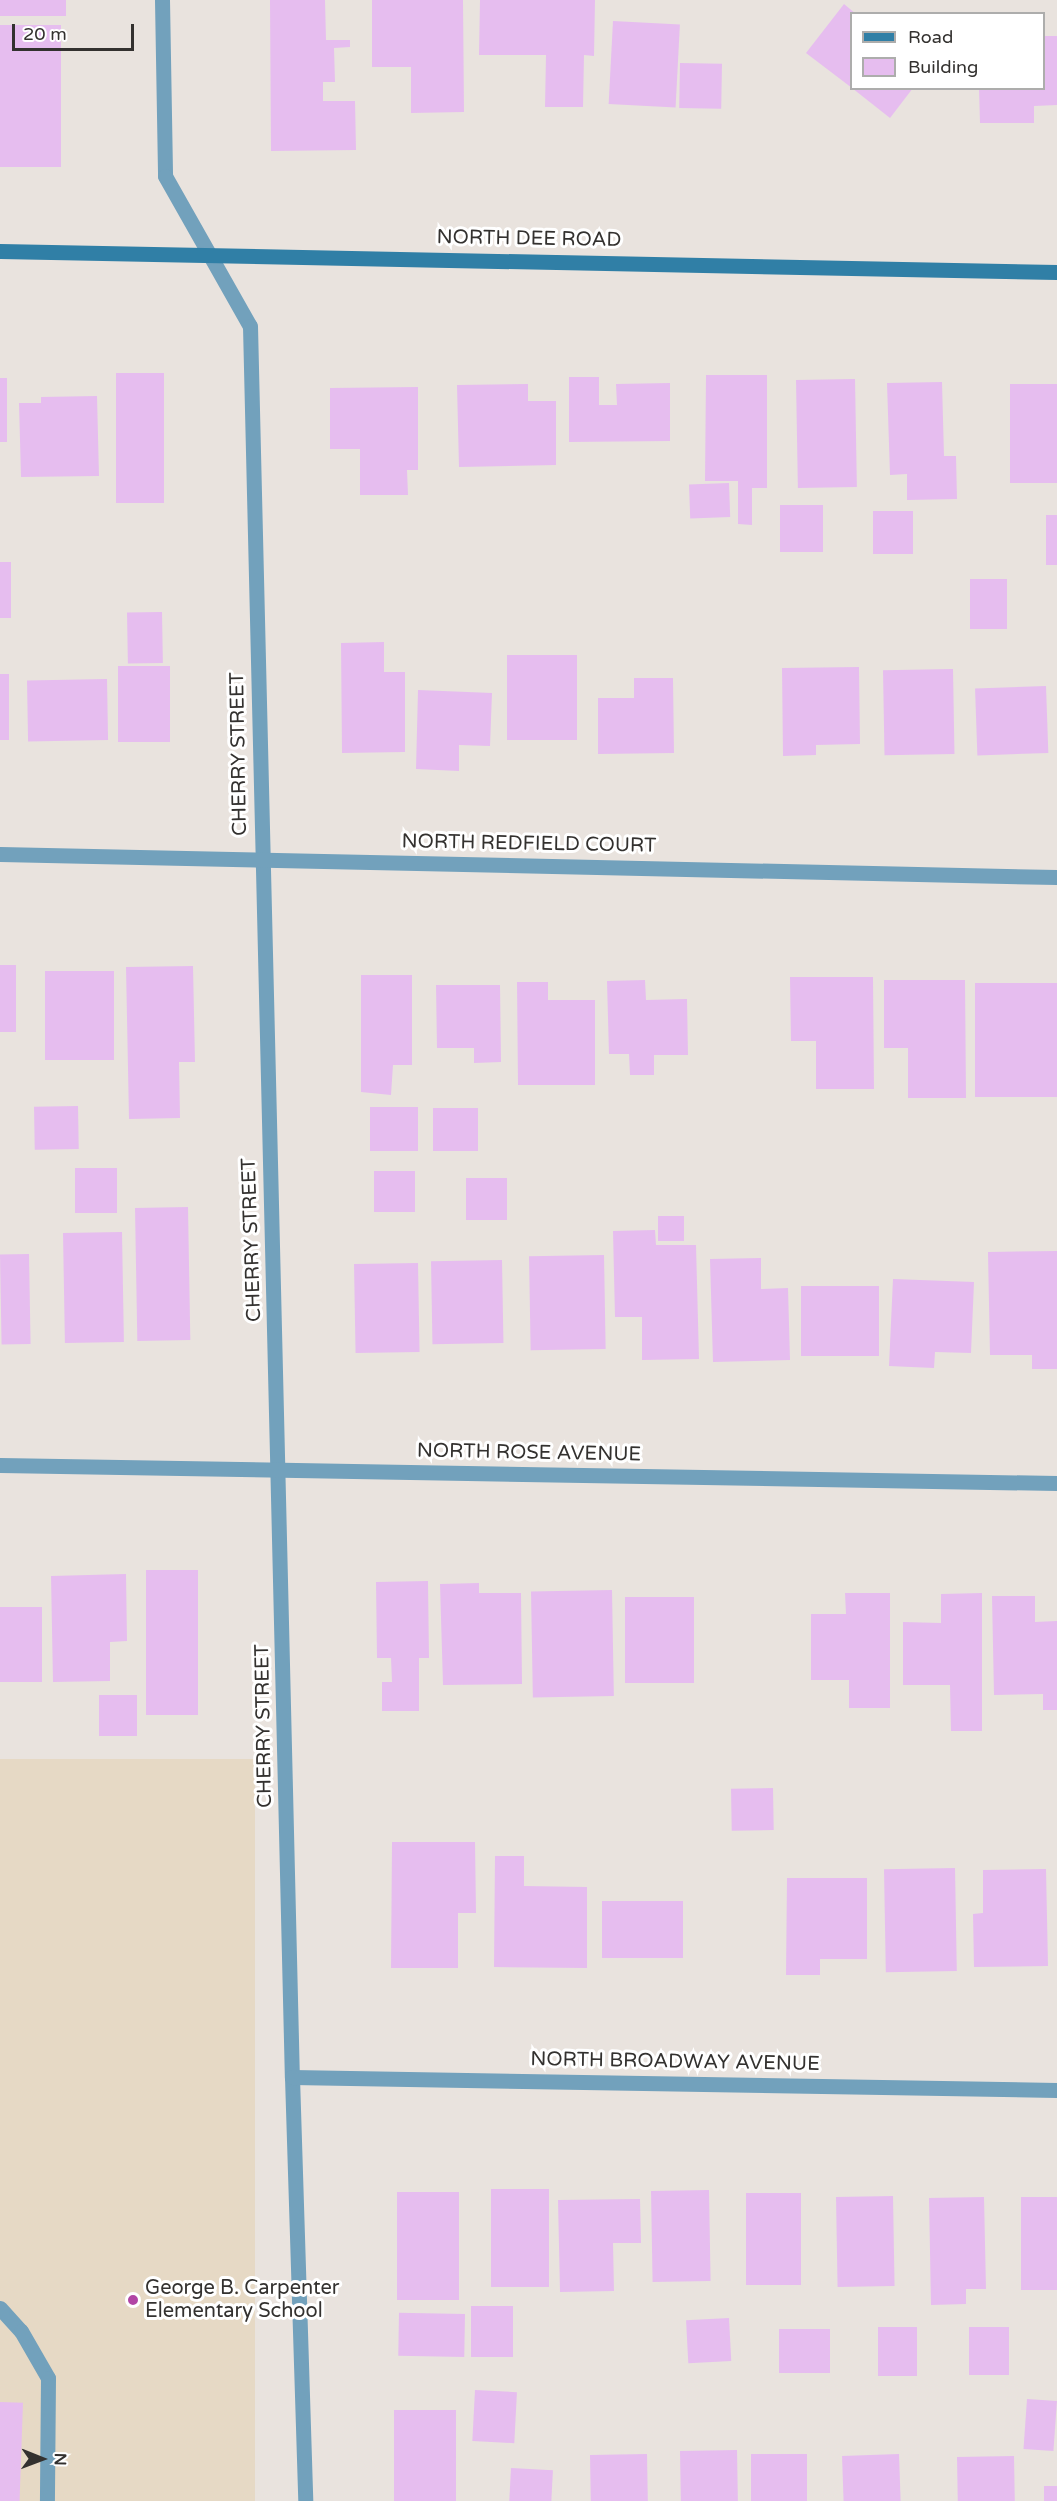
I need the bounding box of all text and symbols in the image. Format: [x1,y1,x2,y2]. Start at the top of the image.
scale bar [15,12,136,50]
legend [850,12,1045,90]
text: 20 m [23,23,67,45]
text: Road [908,26,953,48]
text: Building [908,56,978,78]
street label: NORTH DEE ROAD [436,225,622,253]
street label: CHERRY STREET [226,672,252,836]
street label: NORTH REDFIELD COURT [401,830,657,858]
street label: CHERRY STREET [237,1158,267,1322]
street label: NORTH ROSE AVENUE [417,1439,641,1467]
street label: CHERRY STREET [251,1644,277,1808]
street label: NORTH BROADWAY AVENUE [530,2047,820,2077]
place label: George B. Carpenter Elementary School [145,2276,339,2323]
marker: George B. Carpenter Elementary School [126,2293,140,2307]
north arrow [12,2429,72,2489]
text: N [50,2453,70,2466]

